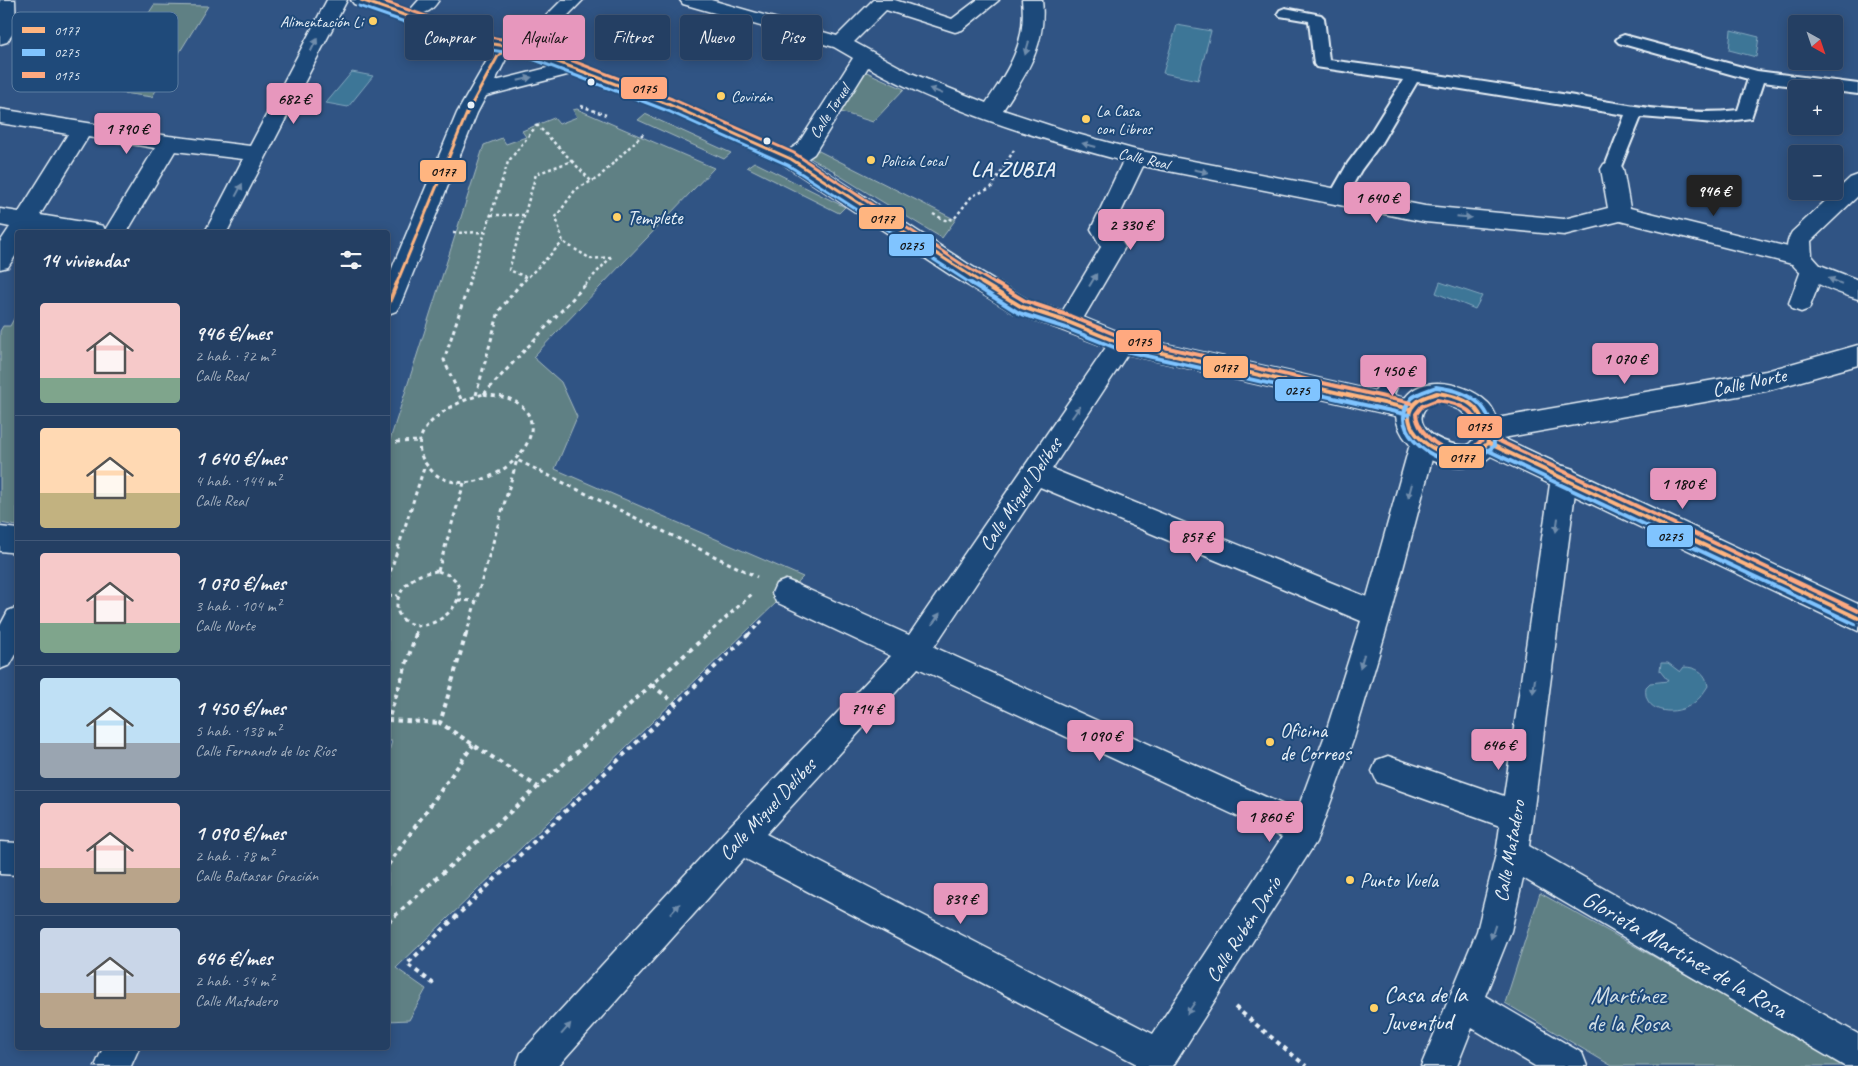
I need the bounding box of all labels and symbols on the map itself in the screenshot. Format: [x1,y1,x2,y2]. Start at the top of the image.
legend [12,12,178,92]
place label: Alimentación Li [280,12,365,32]
marker: Alimentación Li [367,15,379,27]
north arrow [1788,15,1842,70]
text: 0177 [54,22,80,39]
one-way arrow [310,38,318,53]
one-way arrow [1023,41,1031,56]
text: 0275 [54,44,80,61]
text: 0175 [54,67,80,84]
one-way arrow [517,75,532,83]
line badge: 0175 [620,76,668,100]
unlabelled marker [586,77,596,87]
street label: Calle Teruel [805,78,856,142]
text: 0175 [632,80,658,97]
pin: 682 € [259,82,329,125]
place label: Covirán [731,87,773,107]
one-way arrow [928,87,943,95]
marker: Covirán [715,90,727,102]
unlabelled marker [466,100,476,110]
place label: La Casa con Libros [1096,101,1154,139]
pin: 1 790 € [81,112,173,155]
marker: La Casa con Libros [1080,113,1092,125]
unlabelled marker [762,136,772,146]
one-way arrow [1081,140,1096,148]
street label: Calle Real [1116,143,1175,175]
place label: Policía Local [881,151,949,171]
marker: Policía Local [865,154,877,166]
district label: LA ZUBIA [971,156,1055,182]
line badge: 0177 [419,159,467,183]
text: 0177 [430,163,457,180]
one-way arrow [1193,167,1208,175]
pin: 946 € [1679,174,1749,217]
pin: 1 640 € [1331,182,1423,224]
one-way arrow [235,183,244,196]
place label: Templete [627,205,684,230]
line badge: 0177 [858,206,905,230]
pin: 2 330 € [1085,208,1177,251]
text: 0177 [869,210,896,227]
marker: Templete [611,211,623,223]
one-way arrow [1456,213,1472,221]
line badge: 0275 [888,233,935,257]
text: 0275 [899,237,925,254]
one-way arrow [1088,273,1097,287]
one-way arrow [1828,276,1842,284]
line badge: 0175 [1115,329,1162,353]
text: 0175 [1127,333,1153,350]
pin: 1 070 € [1579,342,1671,385]
pin: 1 450 € [1347,354,1439,397]
line badge: 0177 [1202,355,1249,379]
text: 0177 [1212,359,1239,376]
street label: Calle Norte [1710,362,1790,403]
line badge: 0275 [1274,378,1321,402]
text: 0275 [1285,382,1311,399]
one-way arrow [1071,405,1081,419]
line badge: 0175 [1456,415,1503,439]
text: 0175 [1467,418,1493,435]
street label: Calle Miguel Delibes [973,431,1069,556]
line badge: 0177 [1438,445,1485,469]
text: 0177 [1449,449,1476,466]
pin: 1 180 € [1637,468,1729,510]
one-way arrow [1406,483,1414,498]
one-way arrow [1553,518,1561,534]
pin: 857 € [1162,520,1232,563]
line badge: 0275 [1646,524,1694,548]
text: 0275 [1658,528,1684,545]
one-way arrow [931,613,941,626]
one-way arrow [1358,653,1366,668]
one-way arrow [1530,679,1538,695]
pin: 714 € [832,692,902,735]
place label: Oficina de Correos [1280,718,1353,766]
pin: 1 090 € [1054,720,1146,762]
pin: 646 € [1464,728,1534,771]
marker: Oficina de Correos [1264,736,1276,748]
street label: Calle Miguel Delibes [714,751,823,866]
street label: Calle Matadero [1488,797,1531,904]
pin: 1 860 € [1224,800,1316,843]
place label: Punto Vuela [1360,868,1440,893]
street label: Calle Rubén Darío [1200,871,1287,987]
marker: Punto Vuela [1344,874,1356,886]
pin: 839 € [926,882,996,925]
street label: Glorieta Martínez de la Rosa [1577,883,1793,1025]
one-way arrow [669,903,681,915]
one-way arrow [1488,925,1496,940]
place label: Casa de la Juventud [1383,979,1469,1037]
park label: Martínez de la Rosa [1587,981,1669,1037]
one-way arrow [1186,1001,1196,1014]
marker: Casa de la Juventud [1368,1002,1380,1014]
one-way arrow [560,1024,572,1036]

